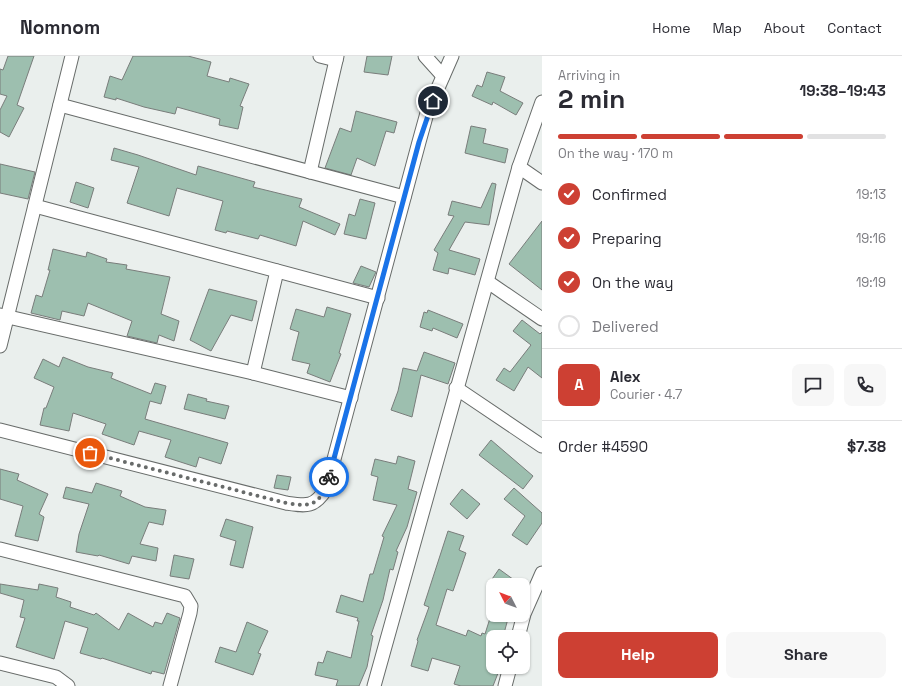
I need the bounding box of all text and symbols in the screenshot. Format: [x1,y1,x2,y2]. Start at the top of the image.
text: Nomnom [20,15,100,40]
text: Home [652,19,690,37]
text: Map [712,19,742,37]
text: About [764,19,805,37]
text: Contact [827,19,882,37]
text: Arriving in [558,67,620,84]
text: 19:38–19:43 [799,81,886,100]
text: 2 min [558,82,625,116]
pin [416,84,450,118]
icon: home [422,90,444,112]
text: On the way · 170 m [558,145,673,162]
icon: check [558,183,580,205]
text: Confirmed [592,185,667,204]
text: 19:13 [856,186,886,203]
icon: check [558,227,580,249]
text: Preparing [592,229,662,248]
text: 19:16 [856,230,886,247]
icon: check [558,271,580,293]
text: On the way [592,273,673,292]
text: 19:19 [856,274,886,291]
text: Delivered [592,317,659,336]
button: chat [792,364,834,406]
button: phone [844,364,886,406]
text: Alex [610,367,641,386]
text: A [574,375,584,394]
text: Courier · 4.7 [610,386,682,403]
pin [73,436,107,470]
text: Order #4590 [558,437,648,456]
text: $7.38 [847,437,886,456]
icon: bag [79,442,101,464]
courier [309,457,349,497]
icon: bike [318,466,340,488]
north arrow [486,578,530,622]
map controls [486,578,530,674]
button: locate [486,630,530,674]
button: Help [558,632,718,678]
button: Share [726,632,886,678]

